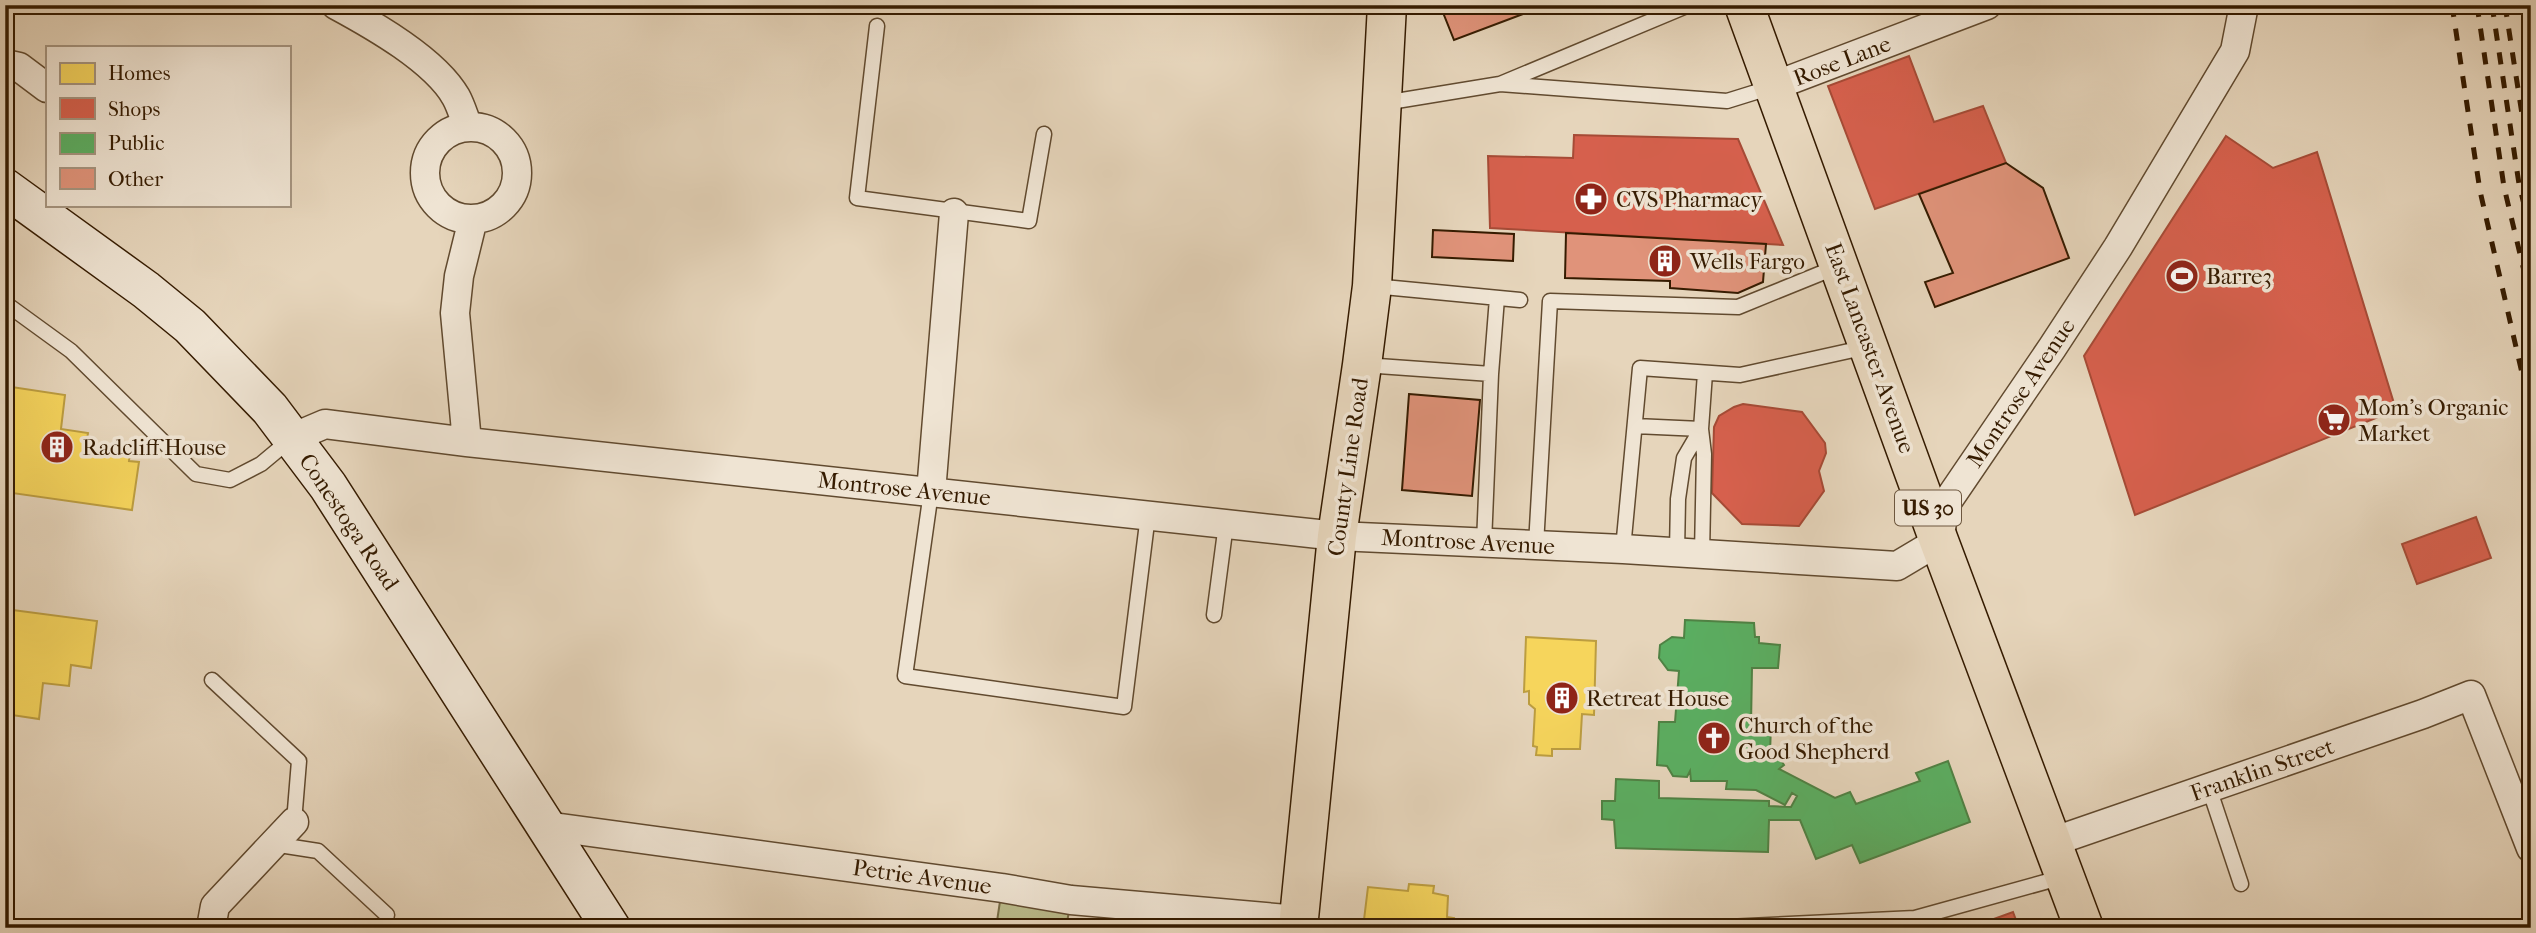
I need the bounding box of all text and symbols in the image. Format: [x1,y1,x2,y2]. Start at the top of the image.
street label: Rose Lane [1790,30,1894,92]
legend [46,46,290,206]
text: Homes [108,61,171,85]
text: Shops [108,97,161,121]
text: Public [108,131,164,155]
text: Other [108,167,163,191]
pharmacy icon: CVS Pharmacy [1572,180,1610,218]
place label: CVS Pharmacy [1616,186,1763,213]
street label: East Lancaster Avenue [1819,239,1921,457]
building icon: Wells Fargo [1646,242,1684,280]
place label: Wells Fargo [1689,248,1805,275]
sports icon: Barre3 [2163,257,2201,295]
place label: Barre3 [2206,263,2272,290]
street label: Montrose Avenue [1961,313,2081,473]
street label: County Line Road [1322,376,1374,558]
place label: Mom's Organic Market [2358,394,2508,447]
supermarket icon: Mom's Organic Market [2315,401,2353,439]
building icon: Radcliff House [38,428,76,466]
place label: Radcliff House [82,434,226,461]
street label: Conestoga Road [293,449,405,596]
street label: Montrose Avenue [816,466,992,512]
road number: US 30 [1895,490,1961,526]
street label: Montrose Avenue [1380,524,1556,560]
building icon: Retreat House [1543,679,1581,717]
place label: Retreat House [1586,685,1729,712]
place label: Church of the Good Shepherd [1738,712,1890,765]
church icon: Church of the Good Shepherd [1695,719,1733,757]
street label: Franklin Street [2187,733,2337,807]
street label: Petrie Avenue [851,854,993,900]

